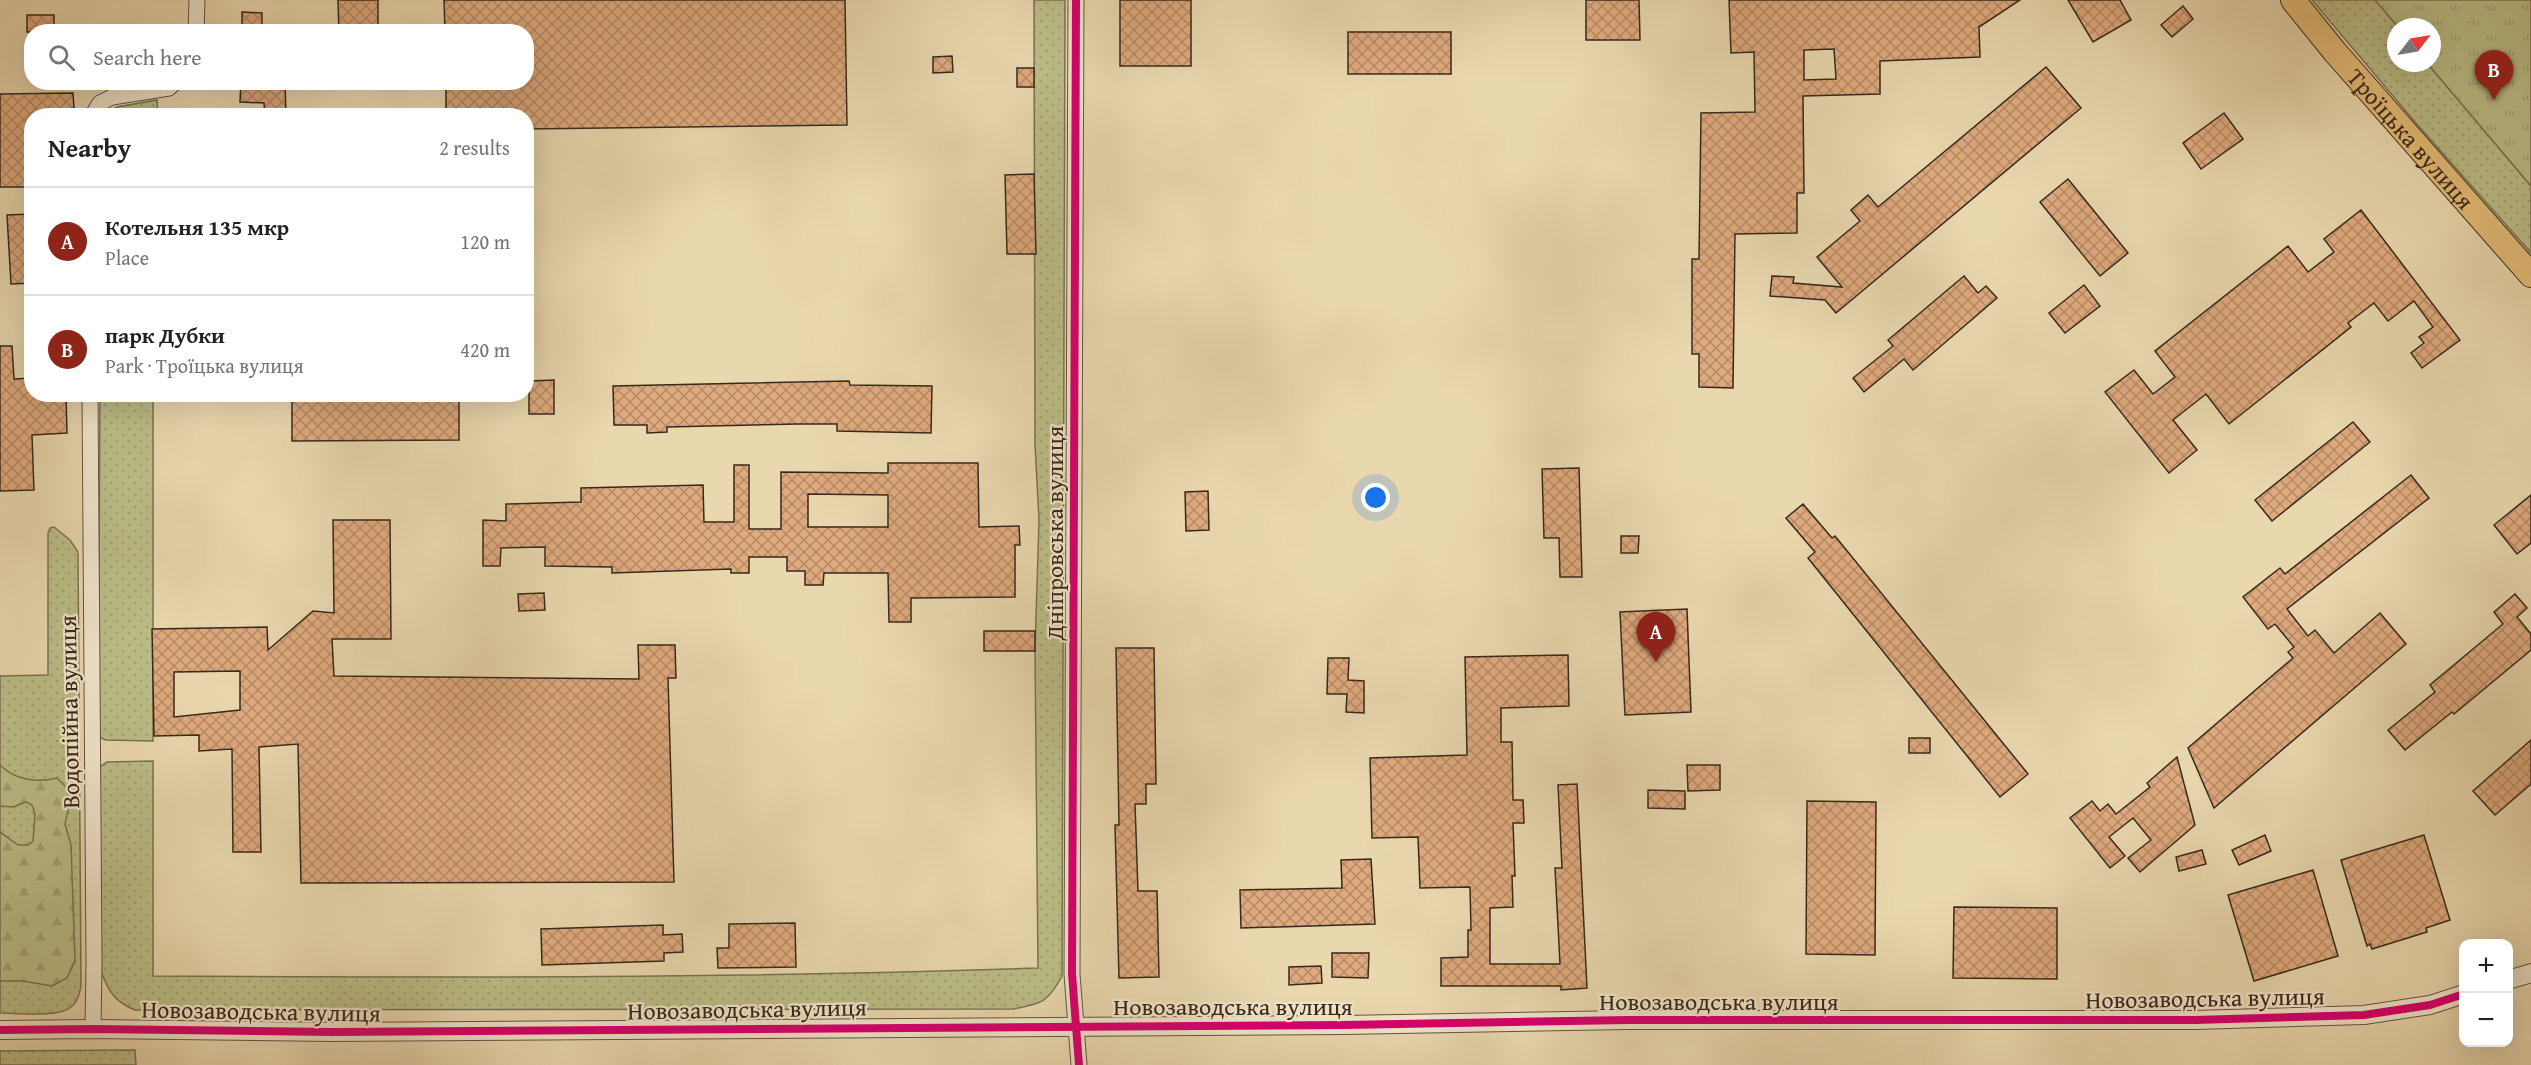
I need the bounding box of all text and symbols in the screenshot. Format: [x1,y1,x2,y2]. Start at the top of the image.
north arrow [2387,18,2441,72]
search box [24,24,534,90]
icon: search [45,41,78,74]
text: Search here [93,41,202,73]
pin: B [2474,51,2514,100]
street label: Троїцька вулиця [2339,60,2483,217]
text: Nearby [48,128,131,167]
text: 2 results [439,133,510,162]
text: Котельня 135 мкр [105,211,289,243]
text: A [61,227,74,256]
text: 120 m [460,227,510,256]
text: Place [105,243,149,272]
text: парк Дубки [105,319,225,351]
text: B [61,335,74,364]
text: 420 m [460,335,510,364]
text: Park · Троїцька вулиця [105,351,304,380]
street label: Дніпровська вулиця [1037,426,1072,641]
your location [1361,483,1390,512]
pin: A [1636,612,1676,662]
street label: Водопійна вулиця [50,615,88,809]
map controls [2459,939,2513,1047]
button: + [2459,939,2513,993]
street label: Новозаводська вулиця [2085,978,2325,1018]
street label: Новозаводська вулиця [1599,984,1839,1019]
street label: Новозаводська вулиця [627,989,867,1029]
street label: Новозаводська вулиця [1113,989,1353,1024]
street label: Новозаводська вулиця [141,991,381,1031]
button: − [2459,993,2513,1047]

